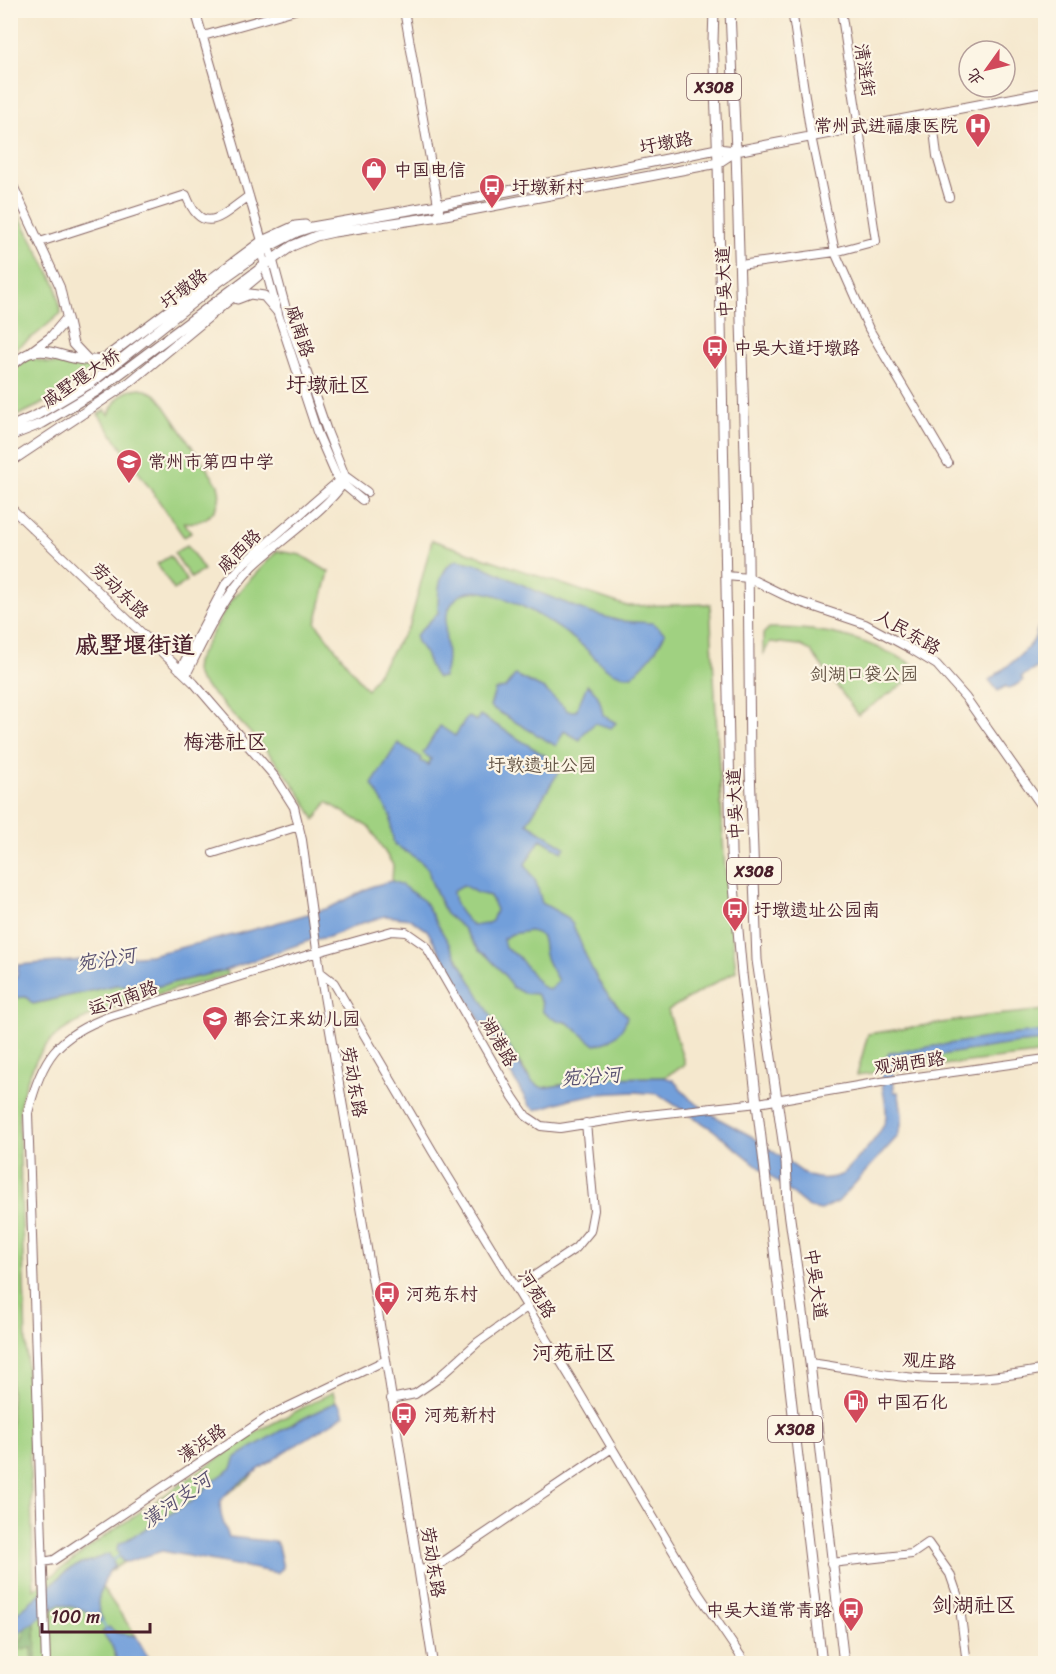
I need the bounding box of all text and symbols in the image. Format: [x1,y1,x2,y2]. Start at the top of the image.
north arrow [957,39,1017,99]
street label: 清涟街 [845,41,885,99]
text: 北 [958,62,991,92]
road number: X308 [687,74,741,100]
place label: 常州武进福康医院 [814,110,958,142]
hospital icon: 常州武进福康医院 [963,111,993,149]
street label: 圩墩路 [636,122,696,164]
place label: 中国电信 [394,154,466,186]
shop icon: 中国电信 [359,155,389,193]
place label: 圩墩新村 [512,171,584,203]
bus stop icon: 圩墩新村 [477,172,507,210]
street label: 中吴大道 [707,245,741,319]
street label: 圩墩路 [153,260,215,318]
street label: 戚南路 [276,300,324,362]
place label: 中吴大道圩墩路 [734,332,860,364]
bus stop icon: 中吴大道圩墩路 [700,333,730,371]
street label: 戚墅堰大桥 [35,340,127,416]
district label: 圩墩社区 [286,366,370,404]
place label: 常州市第四中学 [148,446,274,478]
school or university icon: 常州市第四中学 [114,447,144,485]
street label: 戚西路 [209,521,269,581]
street label: 劳动东路 [83,554,157,628]
street label: 人民东路 [869,600,947,664]
district label: 戚墅堰街道 [75,624,195,666]
park label: 剑湖口袋公园 [810,658,918,690]
district label: 梅港社区 [183,723,267,761]
park label: 圩敦遗址公园 [488,749,596,781]
street label: 中吴大道 [718,767,752,841]
road number: X308 [727,858,781,884]
place label: 圩墩遗址公园南 [754,894,880,926]
bus stop icon: 圩墩遗址公园南 [720,895,750,933]
water label: 宛沿河 [74,937,141,981]
street label: 运河南路 [84,971,162,1025]
place label: 都会江来幼儿园 [233,1003,360,1035]
school or university icon: 都会江来幼儿园 [200,1004,230,1042]
street label: 湖港路 [472,1011,526,1073]
street label: 观湖西路 [871,1042,947,1084]
street label: 劳动东路 [332,1044,376,1120]
water label: 宛沿河 [560,1057,625,1096]
street label: 中吴大道 [795,1246,837,1322]
street label: 河苑路 [509,1263,565,1325]
place label: 河苑东村 [406,1278,478,1310]
bus stop icon: 河苑东村 [372,1279,402,1317]
district label: 河苑社区 [532,1334,616,1372]
street label: 观庄路 [901,1344,957,1378]
place label: 中国石化 [876,1386,948,1418]
fuel station icon: 中国石化 [841,1387,871,1425]
place label: 河苑新村 [424,1399,496,1431]
bus stop icon: 河苑新村 [389,1400,419,1438]
street label: 潢浜路 [171,1415,233,1471]
road number: X308 [768,1416,822,1442]
water label: 潢河支河 [133,1461,222,1538]
street label: 劳动东路 [412,1524,454,1600]
district label: 剑湖社区 [932,1586,1016,1624]
place label: 中吴大道常青路 [706,1594,832,1626]
bus stop icon: 中吴大道常青路 [836,1595,866,1633]
scale bar [42,1596,150,1634]
text: 100 m [51,1601,100,1633]

